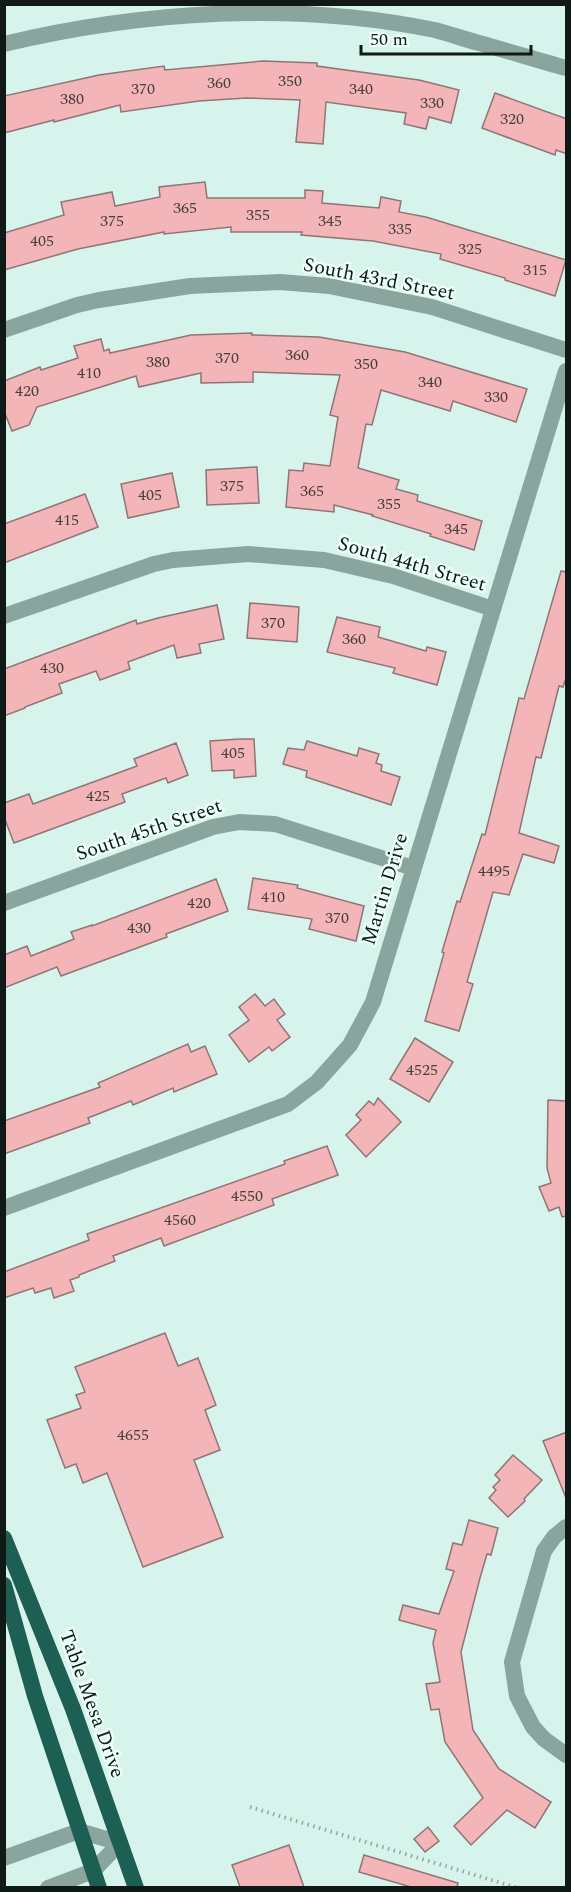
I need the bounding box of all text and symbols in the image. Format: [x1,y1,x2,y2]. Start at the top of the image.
scale bar [361,18,530,56]
text: 50 m [370,26,408,53]
house number: 350 [278,69,302,93]
house number: 360 [207,71,231,95]
house number: 370 [131,77,155,101]
house number: 340 [349,77,373,101]
house number: 380 [60,87,84,111]
house number: 330 [420,91,444,115]
house number: 320 [500,107,524,131]
house number: 365 [173,196,197,220]
house number: 355 [246,203,270,227]
house number: 375 [100,209,124,233]
house number: 345 [318,209,342,233]
house number: 335 [388,217,412,241]
house number: 405 [30,229,54,253]
house number: 325 [458,237,482,261]
street label: South 43rd Street [301,250,457,308]
house number: 315 [523,258,547,282]
house number: 360 [285,343,309,367]
house number: 370 [215,346,239,370]
house number: 380 [146,350,170,374]
house number: 350 [354,352,378,376]
house number: 410 [77,361,101,385]
house number: 340 [418,370,442,394]
house number: 420 [15,379,39,403]
house number: 330 [484,385,508,409]
house number: 375 [220,474,244,498]
house number: 365 [300,479,324,503]
house number: 405 [138,483,162,507]
house number: 355 [377,492,401,516]
house number: 415 [55,508,79,532]
house number: 345 [444,517,468,541]
street label: South 44th Street [334,528,490,600]
house number: 370 [261,611,285,635]
house number: 360 [342,627,366,651]
house number: 430 [40,656,64,680]
house number: 405 [221,741,245,765]
house number: 425 [86,784,110,808]
street label: South 45th Street [72,791,226,869]
street label: Martin Drive [354,829,416,949]
house number: 4495 [478,859,510,883]
house number: 410 [261,885,285,909]
house number: 420 [187,891,211,915]
house number: 370 [325,906,349,930]
house number: 430 [127,916,151,940]
house number: 4525 [406,1058,438,1082]
house number: 4550 [231,1184,263,1208]
house number: 4560 [164,1208,196,1232]
house number: 4655 [117,1423,149,1447]
street label: Table Mesa Drive [51,1626,133,1782]

